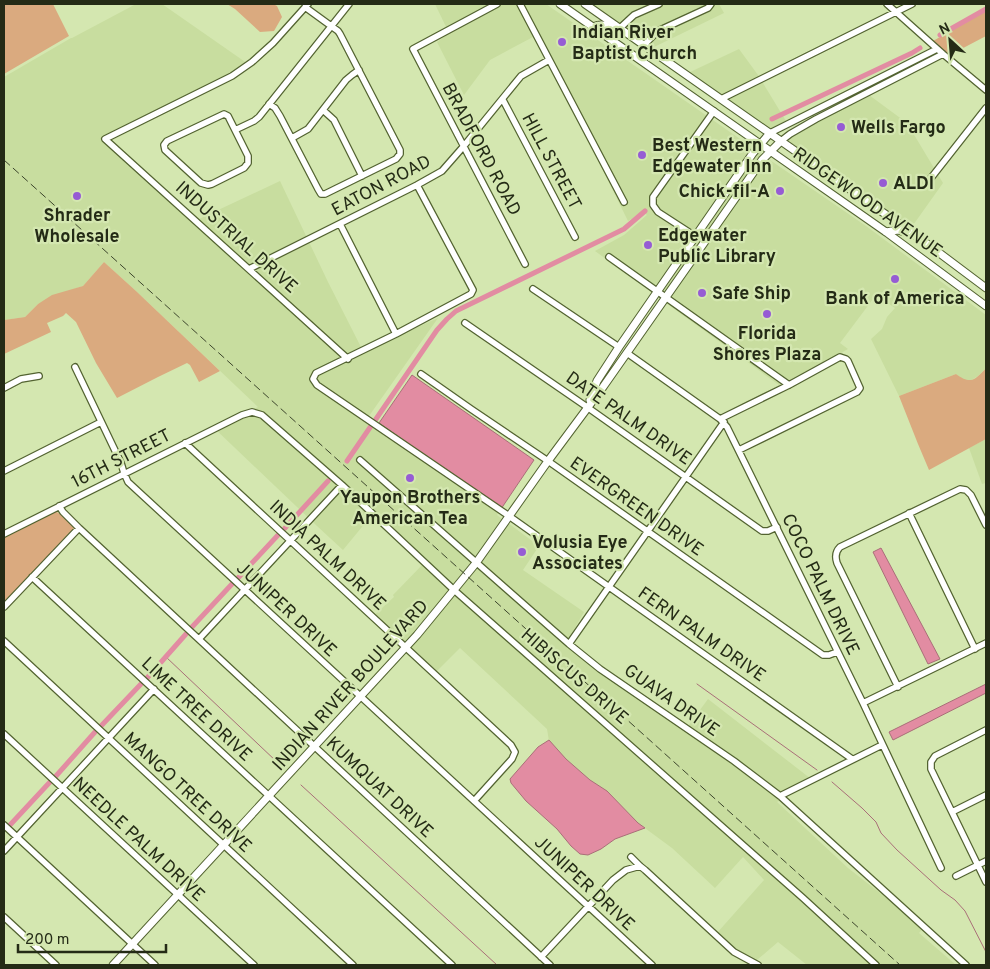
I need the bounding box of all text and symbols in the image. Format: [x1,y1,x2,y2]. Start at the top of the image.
north arrow [925,15,975,65]
text: N [937,20,953,40]
place label: Indian River Baptist Church [572,22,697,66]
marker: Indian River Baptist Church [556,36,568,48]
street label: BRADFORD ROAD [436,79,525,220]
street label: HILL STREET [516,109,586,214]
place label: Wells Fargo [851,117,946,140]
marker: Wells Fargo [835,121,847,133]
place label: Best Western Edgewater Inn [652,135,772,179]
street label: RIDGEWOOD AVENUE [788,143,947,264]
marker: Best Western Edgewater Inn [636,149,648,161]
street label: EATON ROAD [328,151,435,222]
place label: ALDI [893,173,934,196]
street label: INDUSTRIAL DRIVE [170,177,302,299]
marker: ALDI [877,177,889,189]
place label: Chick-fil-A [679,181,770,204]
marker: Chick-fil-A [774,185,786,197]
marker: Shrader Wholesale [71,190,83,202]
place label: Shrader Wholesale [34,205,120,249]
place label: Edgewater Public Library [658,225,776,269]
marker: Edgewater Public Library [642,239,654,251]
marker: Bank of America [889,273,901,285]
place label: Safe Ship [712,283,791,306]
marker: Safe Ship [696,287,708,299]
place label: Bank of America [825,288,965,311]
marker: Florida Shores Plaza [761,308,773,320]
place label: Florida Shores Plaza [713,323,821,367]
street label: DATE PALM DRIVE [561,367,696,471]
street label: 16TH STREET [68,424,175,494]
street label: EVERGREEN DRIVE [565,452,708,562]
marker: Yaupon Brothers American Tea [404,472,416,484]
place label: Yaupon Brothers American Tea [340,487,480,531]
street label: INDIA PALM DRIVE [264,496,390,616]
street label: COCO PALM DRIVE [775,510,864,659]
place label: Volusia Eye Associates [532,532,628,576]
marker: Volusia Eye Associates [516,546,528,558]
street label: JUNIPER DRIVE [231,558,341,663]
street label: FERN PALM DRIVE [633,582,770,688]
street label: INDIAN RIVER BOULEVARD [268,596,434,776]
street label: HIBISCUS DRIVE [515,624,633,730]
street label: LIME TREE DRIVE [136,653,256,767]
street label: GUAVA DRIVE [619,660,724,743]
street label: MANGO TREE DRIVE [118,728,256,859]
street label: KUMQUAT DRIVE [320,732,438,844]
street label: NEEDLE PALM DRIVE [67,773,209,907]
street label: JUNIPER DRIVE [529,832,639,937]
scale bar [18,922,165,954]
text: 200 m [25,931,70,950]

